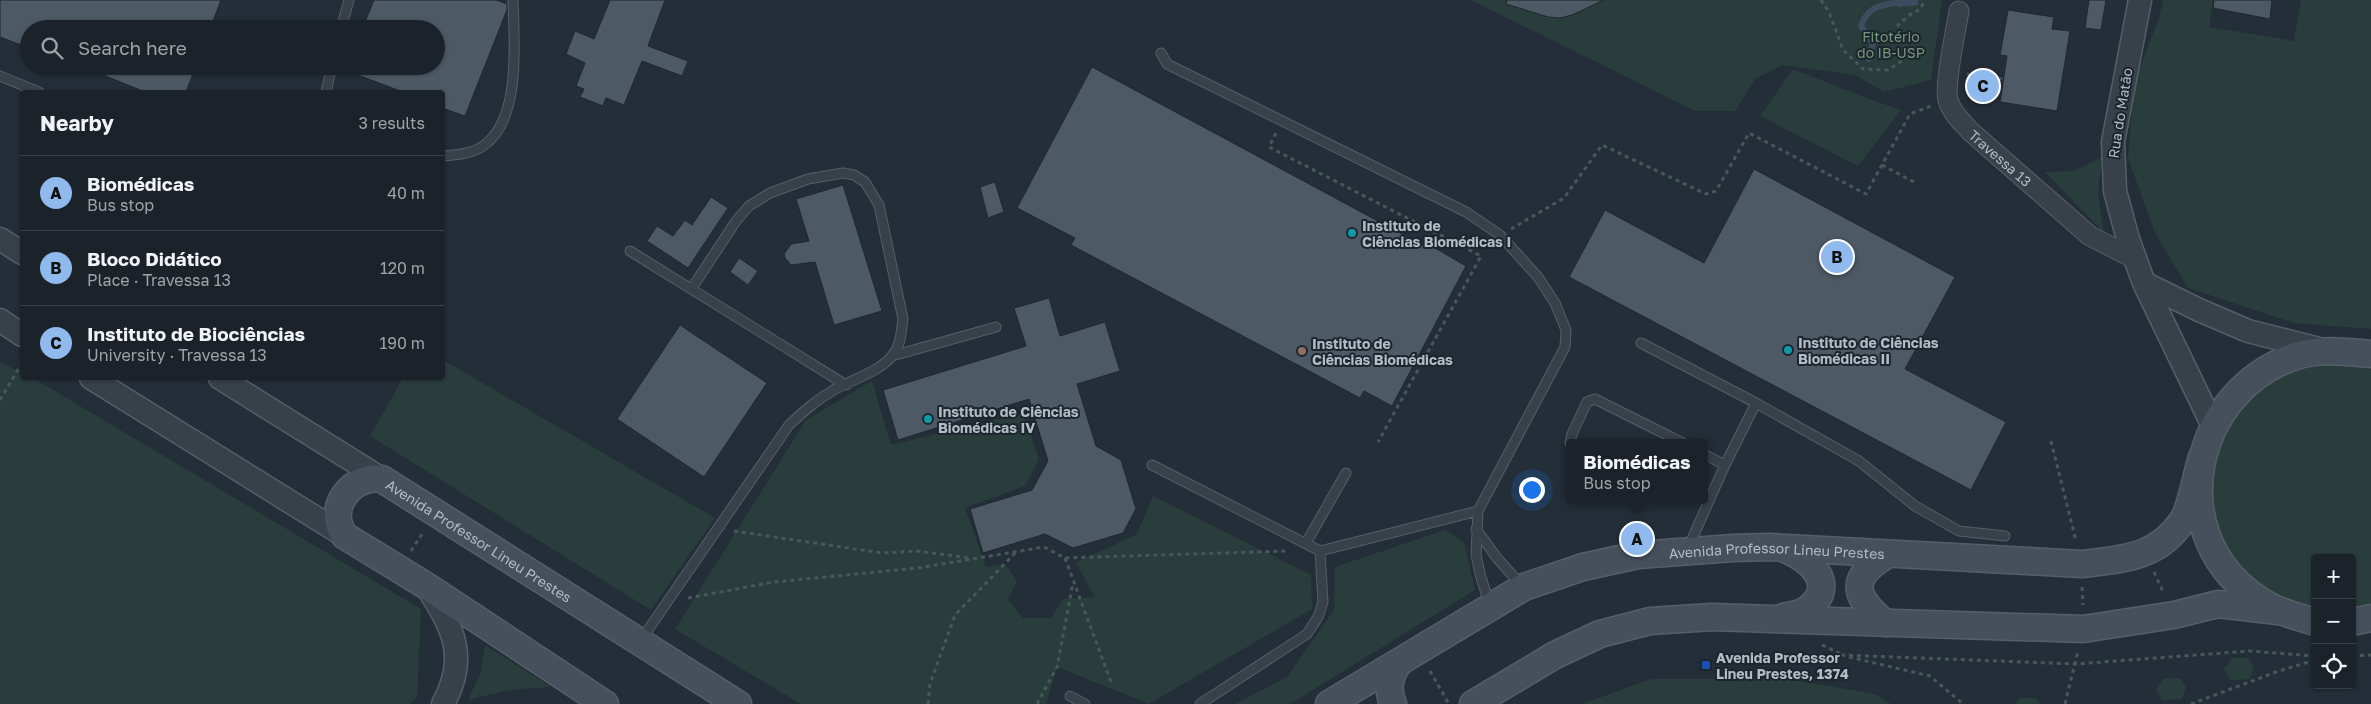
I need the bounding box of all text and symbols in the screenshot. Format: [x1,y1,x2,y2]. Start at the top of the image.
search box [20,20,445,75]
park label: Fitotério do IB-USP [1857,28,1925,61]
icon: search [38,34,66,62]
text: Search here [78,36,187,59]
pin: C [1967,67,1999,105]
street label: Rua do Matão [2104,67,2136,159]
text: Nearby [40,110,114,136]
text: 3 results [358,113,425,133]
street label: Travessa 13 [1966,126,2035,190]
text: Biomédicas [87,172,194,195]
text: A [50,183,62,203]
text: 40 m [387,183,425,203]
text: Bus stop [87,195,154,215]
place label: Instituto de Ciências Biomédicas I [1362,217,1511,250]
marker: Instituto de Ciências Biomédicas I [1346,227,1358,239]
pin: B [1821,238,1853,276]
text: Bloco Didático [87,247,222,270]
text: B [50,258,62,278]
text: 120 m [380,258,425,278]
text: Place · Travessa 13 [87,270,231,290]
text: Instituto de Biociências [87,322,305,345]
text: C [50,333,62,353]
text: 190 m [379,333,425,353]
place label: Instituto de Ciências Biomédicas II [1798,334,1939,367]
place label: Instituto de Ciências Biomédicas [1312,335,1453,368]
marker: Instituto de Ciências Biomédicas II [1782,344,1794,356]
text: University · Travessa 13 [87,345,267,365]
marker: Instituto de Ciências Biomédicas [1296,345,1308,357]
place label: Instituto de Ciências Biomédicas IV [938,403,1079,436]
marker: Instituto de Ciências Biomédicas IV [922,413,934,425]
popup [1566,439,1708,504]
text: Biomédicas [1583,450,1691,473]
text: Bus stop [1583,473,1651,493]
street label: Avenida Professor Lineu Prestes [383,475,575,605]
your location [1519,477,1545,503]
pin: A [1621,520,1653,558]
street label: Avenida Professor Lineu Prestes [1668,538,1885,562]
map controls [2311,554,2356,689]
button: + [2311,554,2356,599]
button: − [2311,599,2356,644]
button: locate [2311,644,2356,689]
place label: Avenida Professor Lineu Prestes, 1374 [1716,649,1849,682]
marker: Avenida Professor Lineu Prestes, 1374 [1700,659,1712,671]

